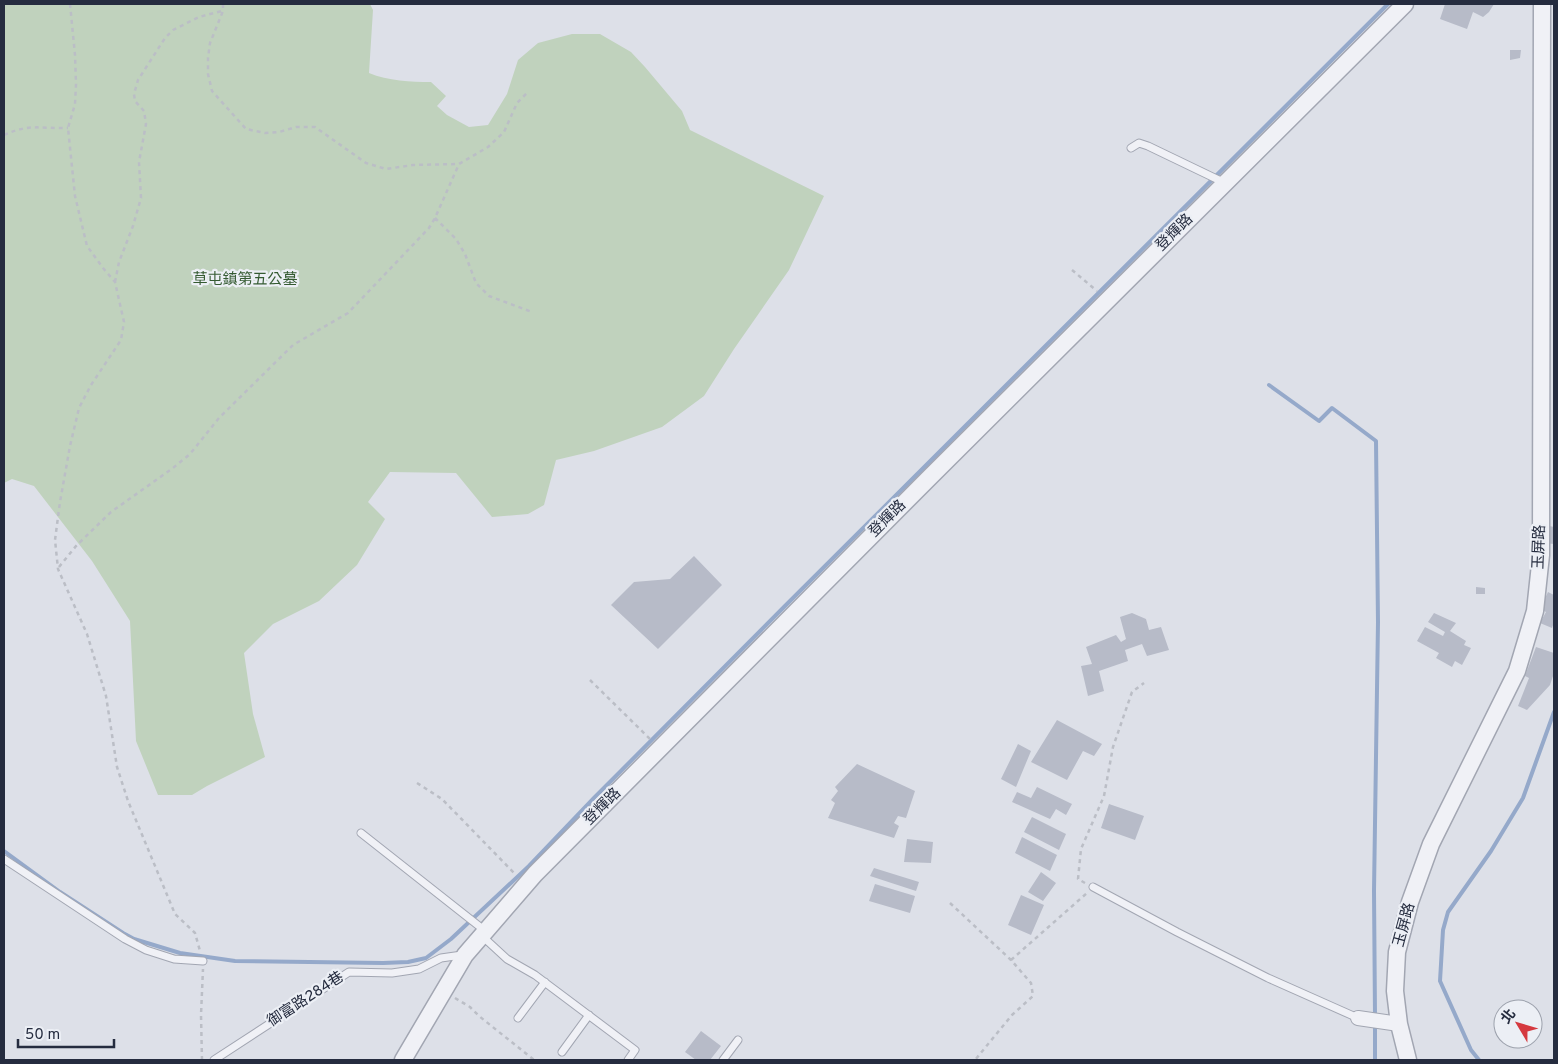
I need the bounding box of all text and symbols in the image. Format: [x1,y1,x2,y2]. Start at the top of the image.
street label: 登輝路 [1152,210,1198,256]
park label: 草屯鎮第五公墓 [192,270,298,290]
street label: 登輝路 [865,496,911,542]
street label: 玉屏路 [1530,524,1550,570]
street label: 登輝路 [580,784,626,830]
street label: 玉屏路 [1390,901,1420,949]
street label: 御富路284巷 [264,968,348,1032]
north arrow [1493,999,1543,1049]
text: 北 [1498,1006,1520,1028]
scale bar [18,1016,114,1048]
text: 50 m [25,1026,60,1045]

